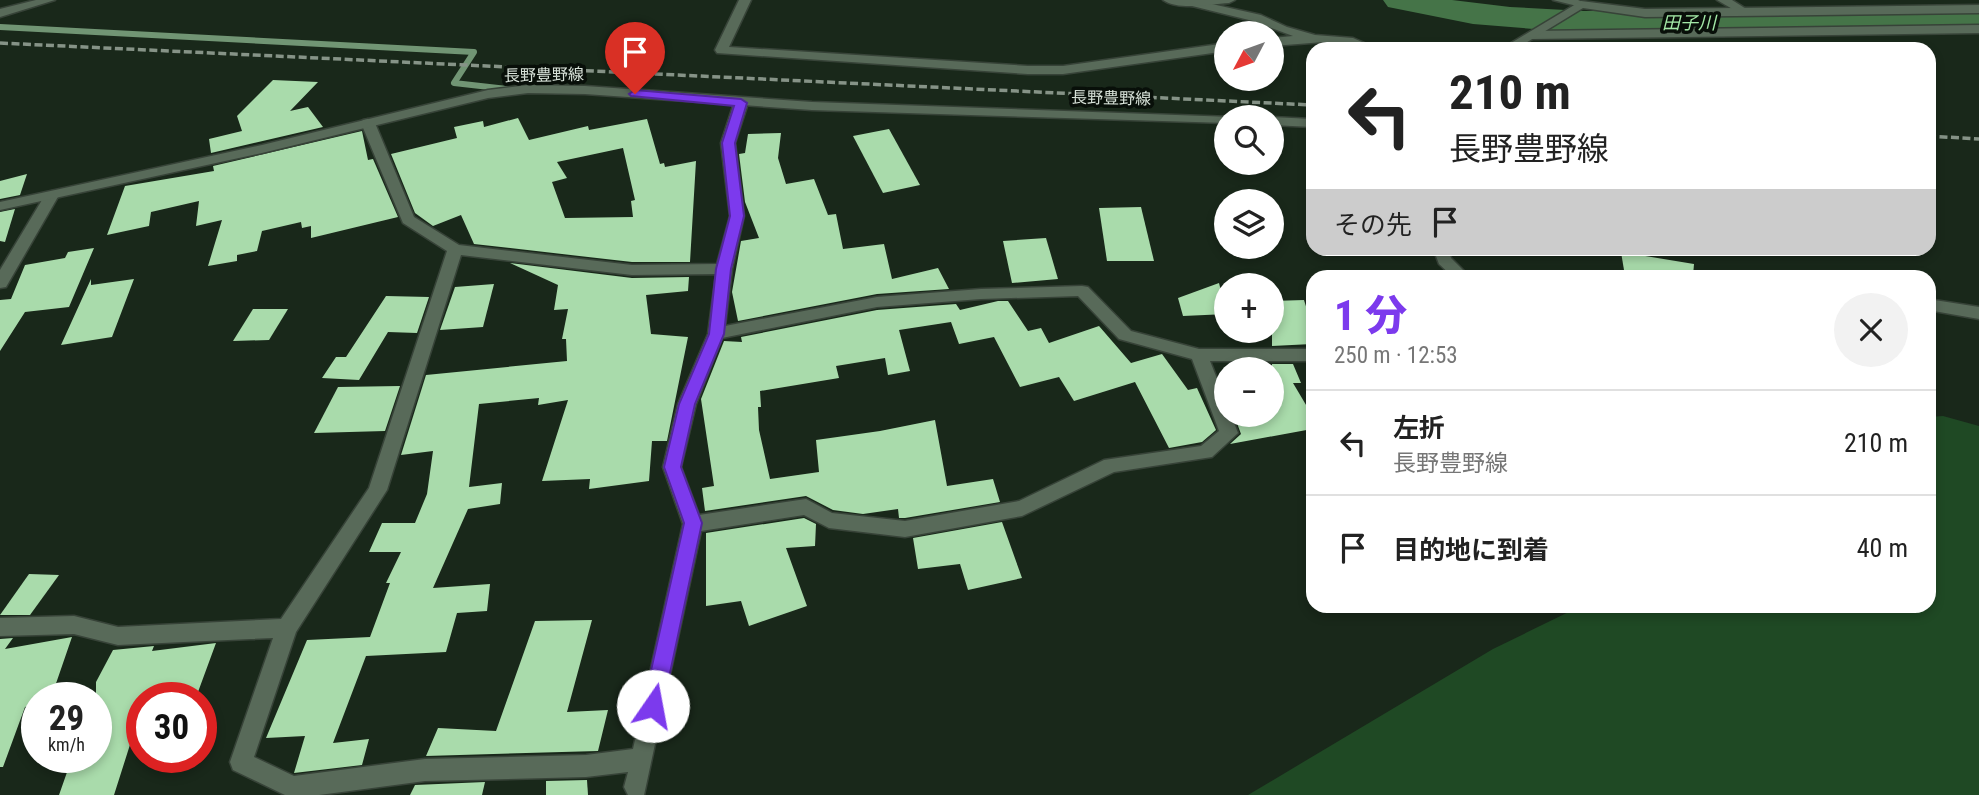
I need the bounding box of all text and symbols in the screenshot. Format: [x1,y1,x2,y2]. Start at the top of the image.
water label: 田子川 [1662,12,1718,33]
north arrow [1214,21,1284,91]
map controls [1214,21,1284,427]
pin [605,22,665,94]
icon: arrive [616,33,654,71]
text: 210 m [1449,64,1571,121]
street label: 長野豊野線 [504,65,584,85]
icon: left [1334,70,1425,161]
street label: 長野豊野線 [1071,88,1151,108]
button: search [1214,105,1284,175]
text: 長野豊野線 [1449,130,1609,168]
button: layers [1214,189,1284,259]
icon: arrive [1426,203,1464,241]
text: その先 [1334,210,1412,240]
button: + [1214,273,1284,343]
text: 1 分 [1334,291,1407,340]
button: close [1834,293,1908,367]
text: 250 m · 12:53 [1334,342,1458,369]
button: − [1214,357,1284,427]
text: 左折 [1393,413,1445,443]
icon: left [1334,424,1372,462]
text: 210 m [1844,428,1908,458]
text: 長野豊野線 [1393,450,1508,477]
icon: arrive [1334,529,1372,567]
text: 40 m [1857,533,1908,563]
text: 目的地に到着 [1393,535,1549,565]
position arrow [616,669,690,743]
speed limit sign: 30 [126,682,217,773]
text: 29 [49,698,84,739]
text: km/h [48,734,85,755]

